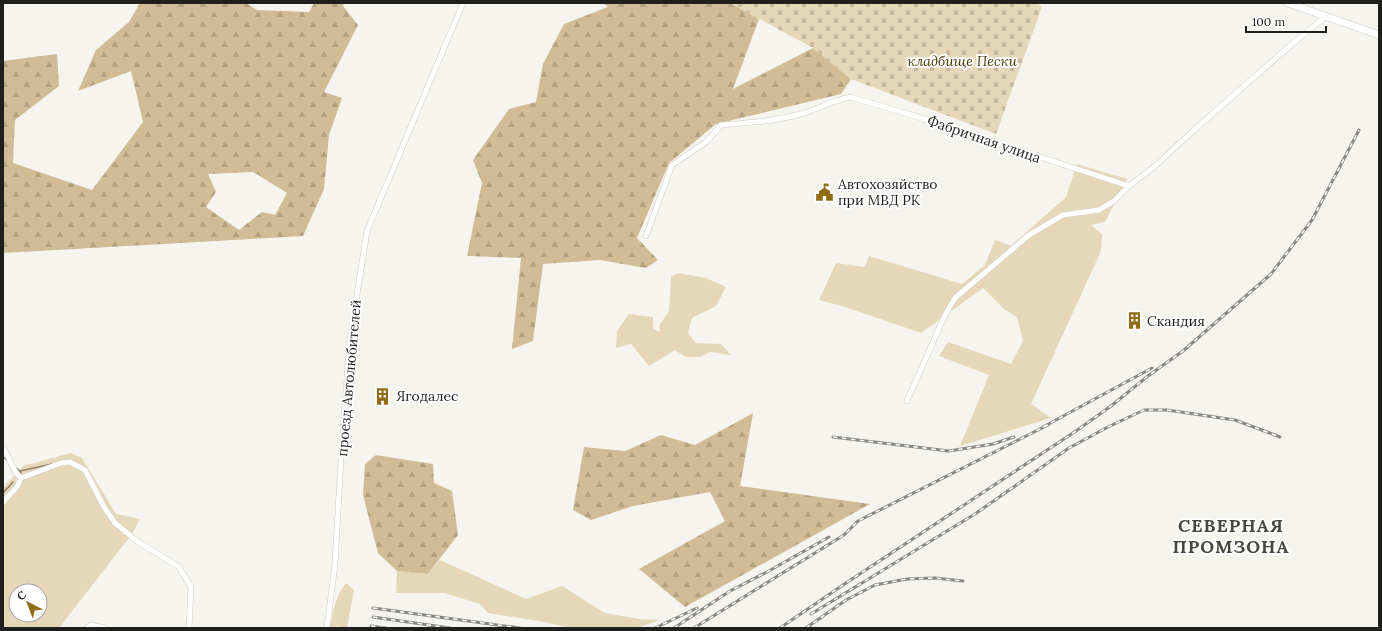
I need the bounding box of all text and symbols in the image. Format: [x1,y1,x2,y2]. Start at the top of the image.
scale bar [1246,8,1326,34]
text: 100 m [1252,14,1285,29]
park label: кладбище Пески [907,52,1018,70]
street label: Фабричная улица [925,111,1043,167]
place label: Автохозяйство при МВД РК [837,175,937,209]
public building icon: Автохозяйство при МВД РК [815,182,835,202]
street label: проезд Автолюбителей [333,299,365,457]
building icon: Скандия [1124,311,1144,331]
place label: Скандия [1147,312,1205,330]
building icon: Ягодалес [373,386,393,406]
place label: Ягодалес [396,387,458,405]
district label: СЕВЕРНАЯ ПРОМЗОНА [1173,514,1289,558]
north arrow [8,583,48,623]
text: С [14,588,29,603]

